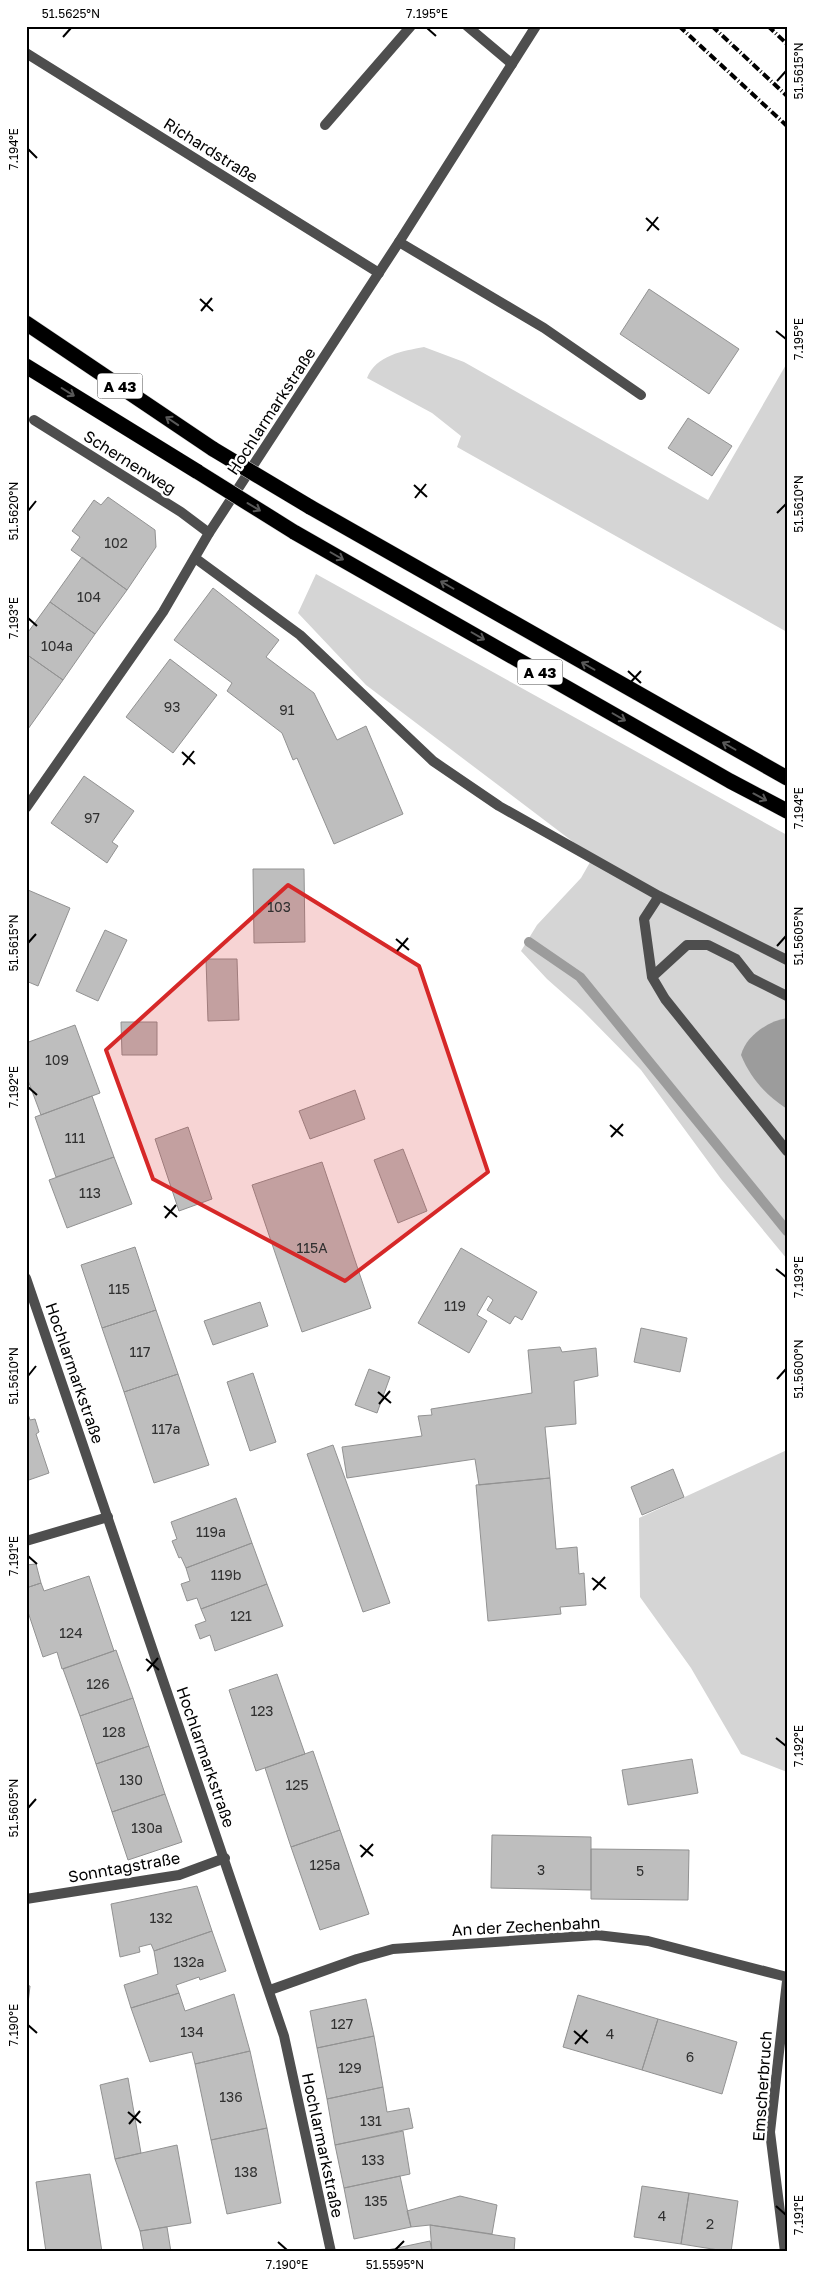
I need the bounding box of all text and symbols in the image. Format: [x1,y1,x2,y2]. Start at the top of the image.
text: 51.5625°N [42,6,100,21]
text: 7.195°E [406,6,448,21]
text: 51.5615°N [791,42,806,100]
street label: Richardstraße [160,113,262,187]
text: 7.194°E [6,128,21,170]
text: 7.195°E [791,318,806,360]
street label: Hochlarmarkstraße [222,344,320,478]
road number: A 43 [98,374,142,398]
one-way arrow [60,388,74,398]
one-way arrow [166,416,180,426]
street label: Schernenweg [80,426,180,498]
text: 51.5610°N [791,475,806,533]
text: 51.5620°N [6,482,21,540]
one-way arrow [247,502,261,512]
house number: 102 [104,534,128,551]
one-way arrow [329,551,344,561]
one-way arrow [439,580,454,590]
house number: 104 [77,588,101,605]
text: 7.193°E [6,597,21,639]
one-way arrow [470,632,484,642]
house number: 104a [41,637,73,654]
road number: A 43 [518,660,562,684]
one-way arrow [581,660,595,670]
house number: 93 [164,698,180,715]
house number: 91 [279,701,295,718]
one-way arrow [611,712,626,722]
one-way arrow [722,741,736,751]
text: 7.194°E [791,787,806,829]
one-way arrow [753,792,768,802]
house number: 97 [84,809,100,826]
house number: 103 [267,898,291,915]
text: 51.5605°N [791,907,806,965]
text: 51.5615°N [6,914,21,972]
house number: 109 [45,1051,69,1068]
text: 7.192°E [6,1066,21,1108]
house number: 111 [65,1129,85,1146]
house number: 113 [79,1184,101,1201]
house number: 115A [296,1239,328,1256]
text: 7.193°E [791,1256,806,1298]
house number: 115 [108,1280,130,1297]
house number: 119 [444,1297,466,1314]
street label: Hochlarmarkstraße [41,1300,109,1446]
text: 51.5600°N [791,1339,806,1399]
house number: 117 [130,1343,151,1360]
text: 51.5610°N [6,1347,21,1405]
house number: 117a [152,1420,180,1437]
house number: 119a [196,1523,226,1540]
text: 7.191°E [6,1536,21,1576]
house number: 119b [211,1566,241,1583]
house number: 121 [230,1607,252,1624]
house number: 124 [59,1624,83,1641]
house number: 126 [86,1675,110,1692]
street label: Hochlarmarkstraße [172,1684,240,1830]
house number: 123 [250,1702,274,1719]
house number: 128 [102,1723,126,1740]
text: 7.192°E [791,1725,806,1767]
house number: 130 [119,1771,143,1788]
house number: 125 [285,1776,309,1793]
text: 51.5605°N [6,1779,21,1837]
house number: 130a [131,1819,163,1836]
street label: Sonntagstraße [67,1847,181,1887]
house number: 125a [310,1856,340,1873]
house number: 3 [537,1861,545,1878]
house number: 5 [636,1862,644,1879]
house number: 132 [149,1909,173,1926]
street label: An der Zechenbahn [451,1912,601,1940]
house number: 132a [173,1953,205,1970]
text: 7.190°E [6,2004,21,2046]
house number: 127 [331,2015,353,2032]
house number: 134 [180,2023,204,2040]
house number: 4 [606,2025,614,2042]
street label: Emscherbruch [748,2030,776,2142]
house number: 6 [686,2048,694,2065]
house number: 129 [338,2059,362,2076]
street label: Hochlarmarkstraße [298,2071,348,2219]
house number: 136 [219,2088,243,2105]
house number: 131 [360,2112,382,2129]
house number: 133 [361,2151,385,2168]
house number: 138 [234,2163,258,2180]
house number: 135 [364,2192,388,2209]
text: 7.191°E [791,2195,806,2235]
house number: 4 [658,2207,666,2224]
house number: 2 [706,2215,714,2232]
text: 7.190°E [266,2257,308,2272]
text: 51.5595°N [366,2257,424,2272]

